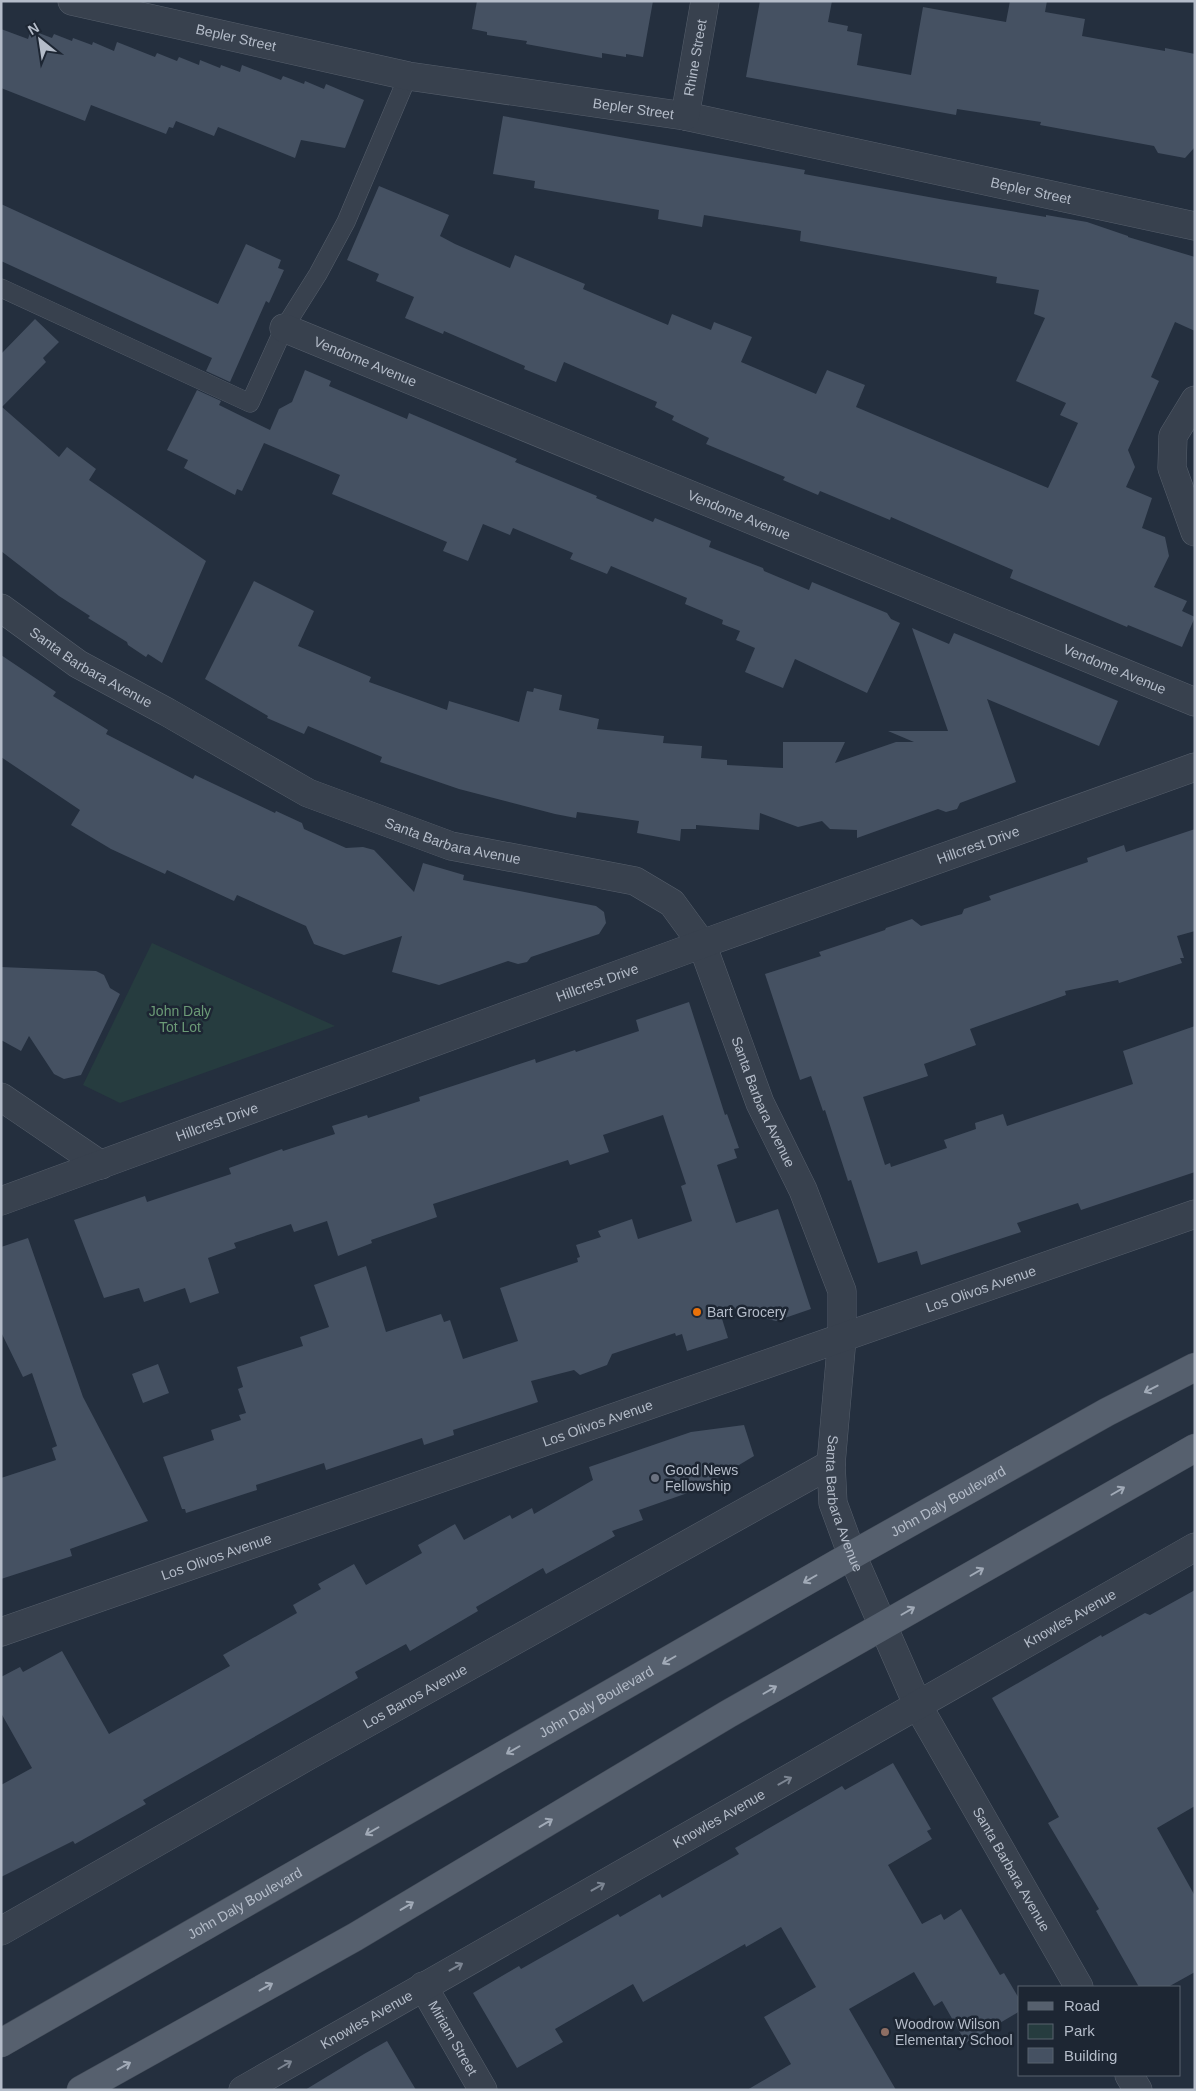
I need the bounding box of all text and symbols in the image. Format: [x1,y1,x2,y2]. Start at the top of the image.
north arrow [15,15,65,65]
street label: Rhine Street [681,18,710,98]
text: N [25,19,42,38]
street label: Bepler Street [194,21,278,54]
street label: Bepler Street [592,95,675,122]
street label: Bepler Street [989,174,1073,207]
street label: Vendome Avenue [312,333,419,390]
street label: Vendome Avenue [685,487,793,543]
street label: Santa Barbara Avenue [27,624,155,711]
street label: Vendome Avenue [1061,641,1169,697]
street label: Santa Barbara Avenue [383,814,522,867]
street label: Hillcrest Drive [935,823,1022,867]
street label: Hillcrest Drive [554,960,641,1005]
park label: John Daly Tot Lot [149,1003,211,1035]
street label: Santa Barbara Avenue [728,1034,799,1170]
street label: Hillcrest Drive [174,1099,260,1144]
street label: Los Olivos Avenue [923,1262,1038,1316]
place label: Bart Grocery [707,1304,786,1320]
marker: Bart Grocery [691,1306,703,1318]
one-way arrow [1144,1385,1159,1394]
street label: Los Olivos Avenue [540,1396,655,1450]
street label: Santa Barbara Avenue [823,1434,866,1574]
place label: Good News Fellowship [665,1462,738,1494]
street label: John Daly Boulevard [888,1463,1008,1540]
marker: Good News Fellowship [649,1472,661,1484]
one-way arrow [1110,1486,1124,1496]
street label: Los Olivos Avenue [159,1530,274,1583]
one-way arrow [969,1566,983,1576]
one-way arrow [802,1574,817,1584]
street label: Knowles Avenue [1021,1586,1119,1651]
one-way arrow [901,1606,916,1616]
one-way arrow [662,1656,677,1665]
street label: Los Banos Avenue [360,1661,470,1732]
street label: John Daly Boulevard [536,1663,656,1741]
one-way arrow [763,1685,778,1695]
one-way arrow [506,1745,520,1755]
one-way arrow [777,1776,792,1786]
street label: Knowles Avenue [670,1786,768,1851]
street label: Santa Barbara Avenue [970,1804,1054,1934]
one-way arrow [539,1818,553,1828]
one-way arrow [365,1826,380,1836]
street label: John Daly Boulevard [185,1864,305,1942]
one-way arrow [590,1881,604,1891]
one-way arrow [399,1901,413,1911]
one-way arrow [449,1961,463,1971]
one-way arrow [258,1982,273,1992]
legend [1018,1986,1181,2076]
street label: Knowles Avenue [317,1987,415,2052]
text: Road [1064,1997,1100,2014]
street label: Miriam Street [425,1998,481,2078]
place label: Woodrow Wilson Elementary School [895,2016,1013,2048]
text: Park [1064,2022,1095,2039]
marker: Woodrow Wilson Elementary School [879,2026,891,2038]
text: Building [1064,2047,1117,2064]
one-way arrow [278,2060,292,2070]
one-way arrow [116,2061,131,2071]

